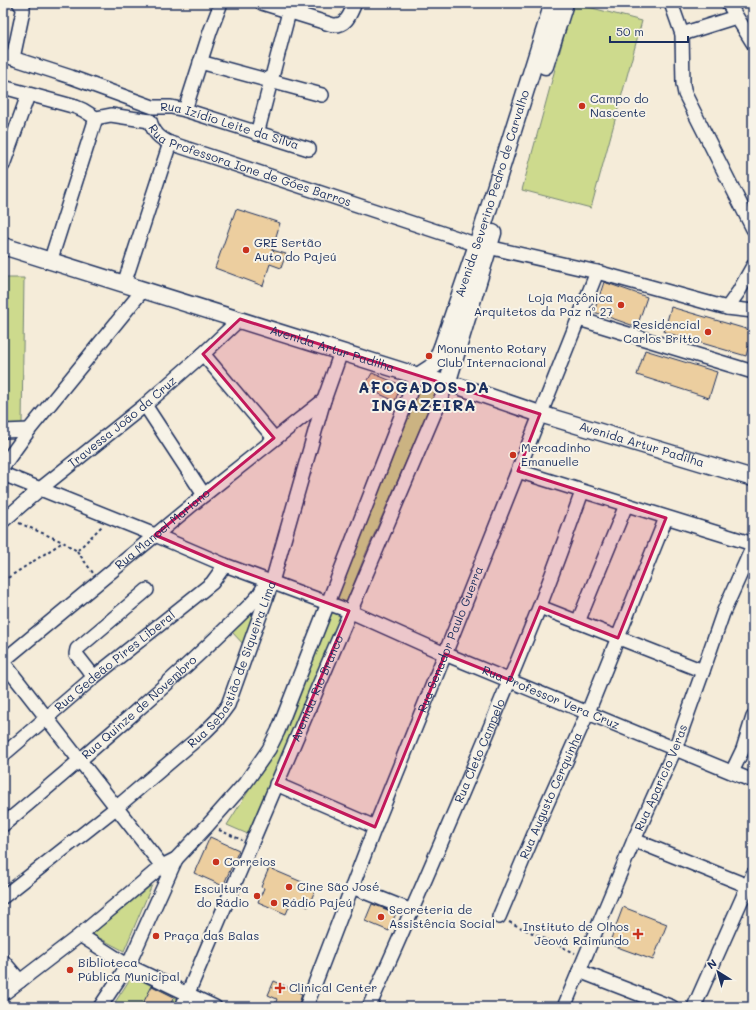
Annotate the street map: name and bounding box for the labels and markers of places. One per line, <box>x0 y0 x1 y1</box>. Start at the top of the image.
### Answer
place label: Campo do Nascente <box>590 90 649 120</box>
marker: Campo do Nascente <box>577 101 587 111</box>
place label: GRE Sertão Auto do Pajeú <box>254 234 337 264</box>
marker: GRE Sertão Auto do Pajeú <box>241 245 251 255</box>
place label: Loja Maçônica Arquitetos da Paz nº 27 <box>474 289 613 319</box>
marker: Loja Maçônica Arquitetos da Paz nº 27 <box>616 300 626 310</box>
place label: Residencial Carlos Britto <box>623 316 700 346</box>
marker: Residencial Carlos Britto <box>703 327 713 337</box>
place label: Monumento Rotary Club Internacional <box>437 340 547 370</box>
marker: Monumento Rotary Club Internacional <box>424 351 434 361</box>
place label: Mercadinho Emanuelle <box>521 439 590 469</box>
marker: Mercadinho Emanuelle <box>508 450 518 460</box>
place label: Correios <box>224 853 276 869</box>
marker: Correios <box>211 857 221 867</box>
place label: Cine São José <box>297 878 379 894</box>
place label: Escultura do Rádio <box>194 880 249 910</box>
marker: Cine São José <box>284 882 294 892</box>
marker: Escultura do Rádio <box>252 891 262 901</box>
place label: Rádio Pajeú <box>282 894 352 910</box>
marker: Rádio Pajeú <box>269 898 279 908</box>
place label: Secreteria de Assistência Social <box>389 901 495 931</box>
marker: Secreteria de Assistência Social <box>376 912 386 922</box>
place label: Instituto de Olhos Jeová Raimundo <box>523 918 629 948</box>
place label: Praça das Balas <box>164 927 259 943</box>
marker: Instituto de Olhos Jeová Raimundo <box>632 928 644 940</box>
marker: Praça das Balas <box>151 931 161 941</box>
place label: Biblioteca Pública Municipal <box>78 954 180 984</box>
marker: Biblioteca Pública Municipal <box>65 965 75 975</box>
place label: Clinical Center <box>289 979 377 995</box>
marker: Clinical Center <box>274 982 286 994</box>

